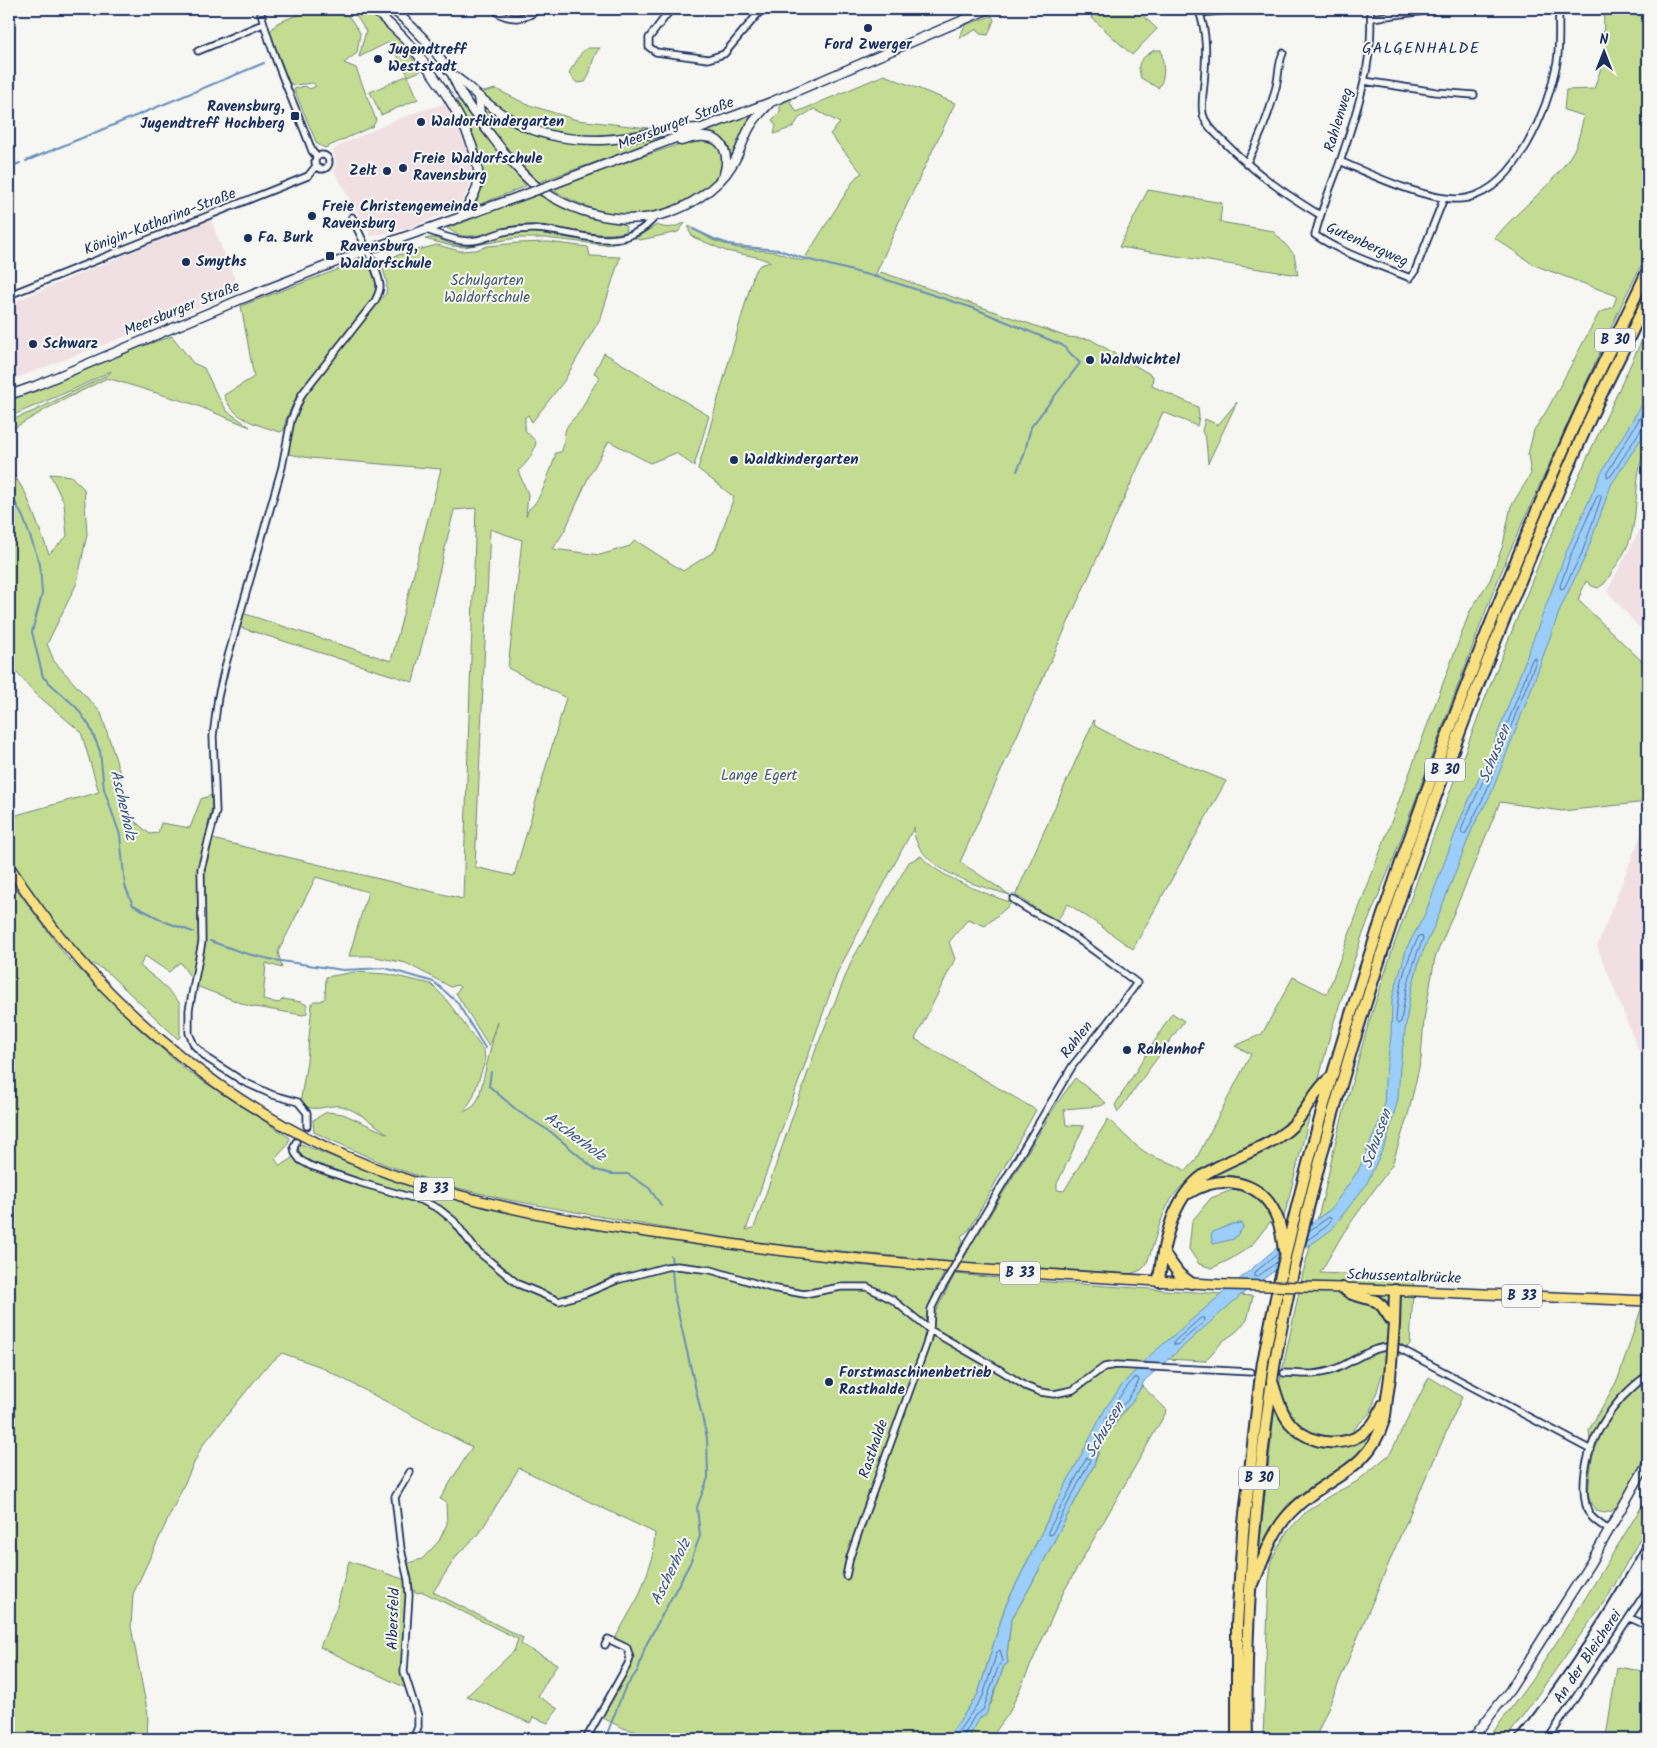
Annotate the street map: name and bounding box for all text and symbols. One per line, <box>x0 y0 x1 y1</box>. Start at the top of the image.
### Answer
marker: Ford Zwerger <box>862 22 874 34</box>
north arrow <box>1580 28 1630 78</box>
text: N <box>1600 29 1609 51</box>
place label: Ford Zwerger <box>824 33 912 57</box>
district label: GALGENHALDE <box>1362 36 1480 61</box>
place label: Jugendtreff Weststadt <box>388 38 468 79</box>
marker: Jugendtreff Weststadt <box>372 53 384 65</box>
street label: Rahlenweg <box>1318 85 1360 155</box>
street label: Meersburger Straße <box>614 91 738 157</box>
place label: Ravensburg, Jugendtreff Hochberg <box>140 95 285 136</box>
marker: Ravensburg, Jugendtreff Hochberg <box>289 110 301 122</box>
place label: Waldorfkindergarten <box>431 110 564 134</box>
marker: Waldorfkindergarten <box>415 116 427 128</box>
place label: Freie Waldorfschule Ravensburg <box>413 147 543 188</box>
place label: Zelt <box>349 159 377 183</box>
marker: Freie Waldorfschule Ravensburg <box>397 162 409 174</box>
marker: Zelt <box>381 165 393 177</box>
street label: Königin-Katharina-Straße <box>80 182 240 262</box>
place label: Freie Christengemeinde Ravensburg <box>322 195 479 236</box>
marker: Freie Christengemeinde Ravensburg <box>306 210 318 222</box>
street label: Gutenbergweg <box>1322 216 1412 274</box>
place label: Fa. Burk <box>258 226 313 250</box>
marker: Fa. Burk <box>242 232 254 244</box>
place label: Ravensburg, Waldorfschule <box>340 235 432 276</box>
place label: Smyths <box>196 250 247 274</box>
marker: Ravensburg, Waldorfschule <box>324 250 336 262</box>
marker: Smyths <box>180 256 192 268</box>
park label: Schulgarten Waldorfschule <box>444 269 530 310</box>
street label: Meersburger Straße <box>121 275 244 343</box>
road number: B 30 <box>1595 328 1635 352</box>
place label: Schwarz <box>43 332 98 356</box>
marker: Schwarz <box>27 338 39 350</box>
place label: Waldwichtel <box>1100 348 1180 372</box>
marker: Waldwichtel <box>1084 354 1096 366</box>
place label: Waldkindergarten <box>744 448 859 472</box>
marker: Waldkindergarten <box>728 454 740 466</box>
water label: Schussen <box>1472 720 1519 787</box>
road number: B 30 <box>1425 758 1465 782</box>
park label: Lange Egert <box>721 764 797 788</box>
water label: Ascherholz <box>103 767 144 845</box>
street label: Rahlen <box>1055 1016 1099 1064</box>
place label: Rahlenhof <box>1137 1038 1205 1062</box>
marker: Rahlenhof <box>1121 1044 1133 1056</box>
water label: Schussen <box>1355 1105 1400 1172</box>
water label: Ascherholz <box>539 1106 613 1169</box>
road number: B 33 <box>414 1178 454 1200</box>
road number: B 33 <box>1000 1262 1040 1284</box>
street label: Schussentalbrücke <box>1346 1263 1462 1291</box>
road number: B 33 <box>1502 1284 1542 1308</box>
place label: Forstmaschinenbetrieb Rasthalde <box>839 1361 992 1402</box>
marker: Forstmaschinenbetrieb Rasthalde <box>823 1376 835 1388</box>
water label: Schussen <box>1079 1396 1132 1463</box>
street label: Rasthalde <box>853 1416 895 1482</box>
road number: B 30 <box>1239 1466 1279 1490</box>
water label: Ascherholz <box>644 1533 699 1610</box>
street label: Albersfeld <box>381 1587 407 1651</box>
street label: An der Bleicherei <box>1548 1604 1629 1709</box>

